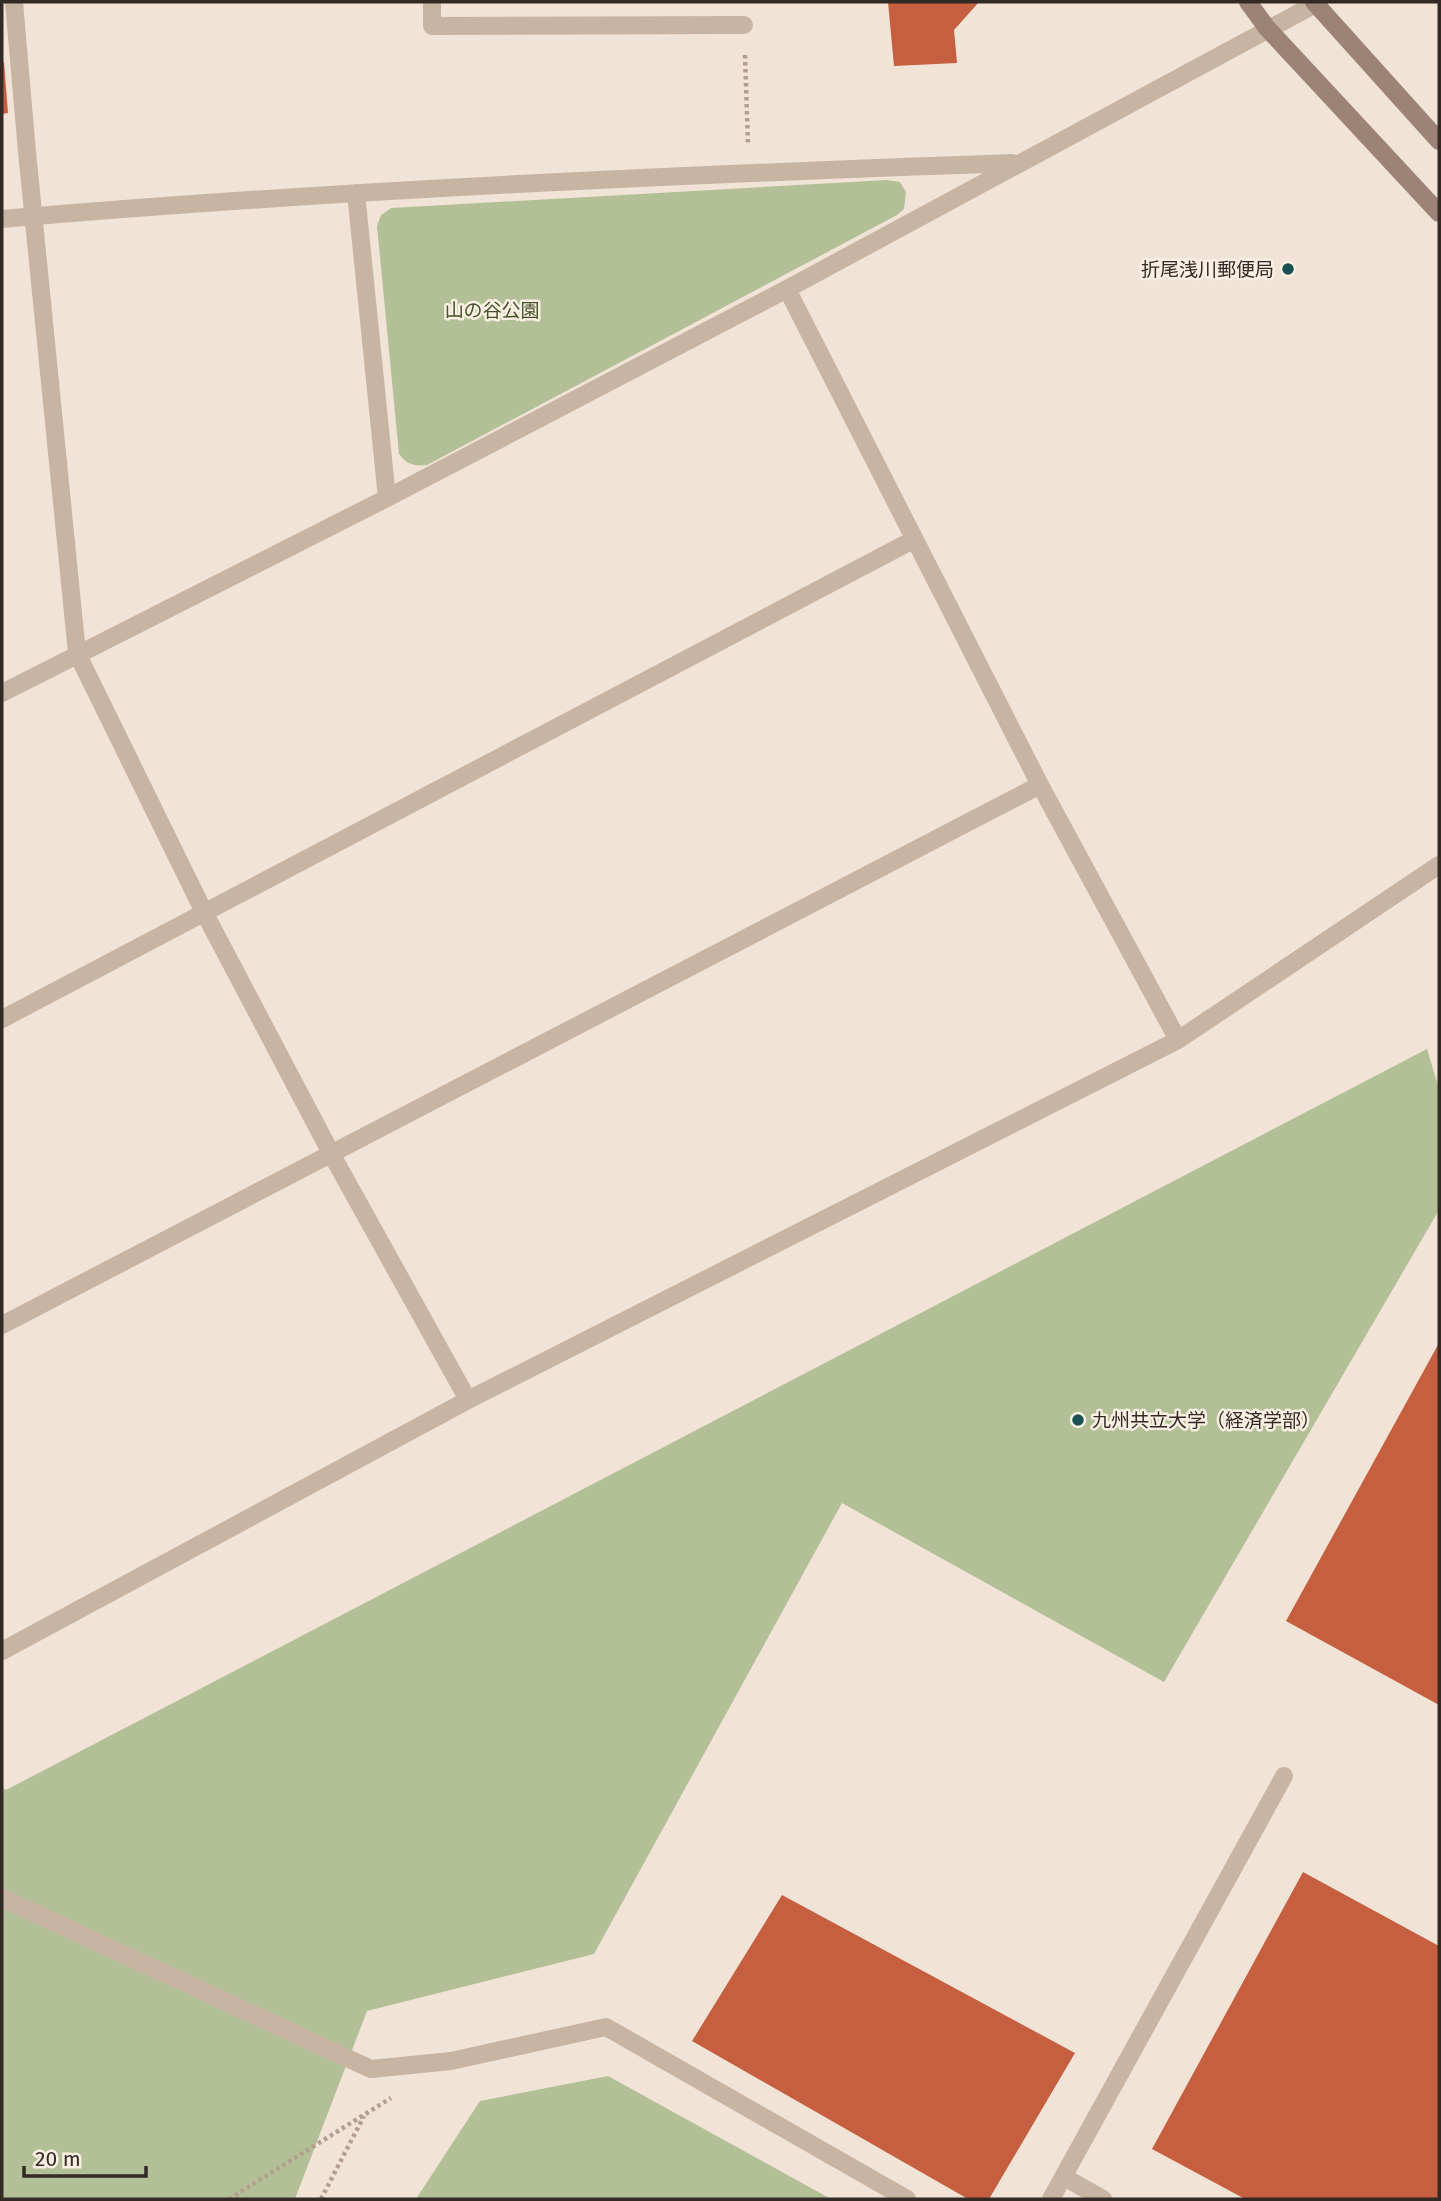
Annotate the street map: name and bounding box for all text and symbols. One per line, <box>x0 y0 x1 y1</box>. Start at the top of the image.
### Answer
place label: 折尾浅川郵便局 <box>1141 258 1274 281</box>
marker: 折尾浅川郵便局 <box>1280 261 1296 277</box>
park label: 山の谷公園 <box>444 299 540 322</box>
place label: 九州共立大学（経済学部） <box>1092 1409 1320 1432</box>
marker: 九州共立大学（経済学部） <box>1070 1412 1086 1428</box>
scale bar <box>24 2134 147 2178</box>
text: 20 m <box>35 2146 81 2172</box>

